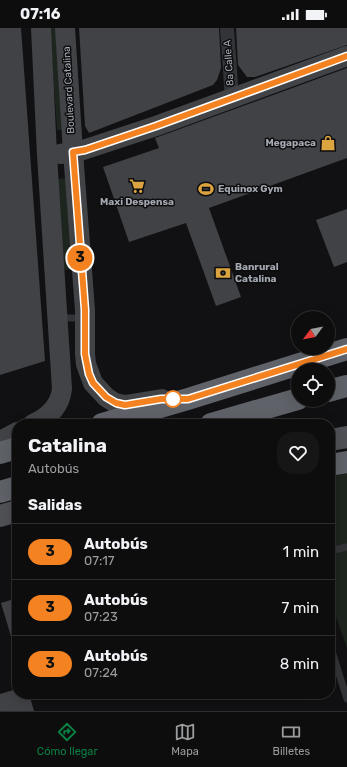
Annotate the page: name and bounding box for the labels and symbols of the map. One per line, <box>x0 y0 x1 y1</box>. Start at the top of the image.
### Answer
street label: 8a Calle A <box>221 39 237 86</box>
street label: Boulevard Catalina <box>61 46 77 134</box>
shop icon: Megapaca <box>319 134 337 152</box>
place label: Megapaca <box>266 137 316 149</box>
supermarket icon: Maxi Despensa <box>128 177 146 195</box>
sports icon: Equinox Gym <box>197 180 215 198</box>
place label: Equinox Gym <box>218 183 283 195</box>
place label: Maxi Despensa <box>100 196 174 208</box>
line badge: 3 <box>67 245 93 271</box>
place label: Banrural Catalina <box>235 261 279 285</box>
bank icon: Banrural Catalina <box>214 264 232 282</box>
north arrow <box>291 311 335 355</box>
unlabelled marker <box>164 390 182 408</box>

